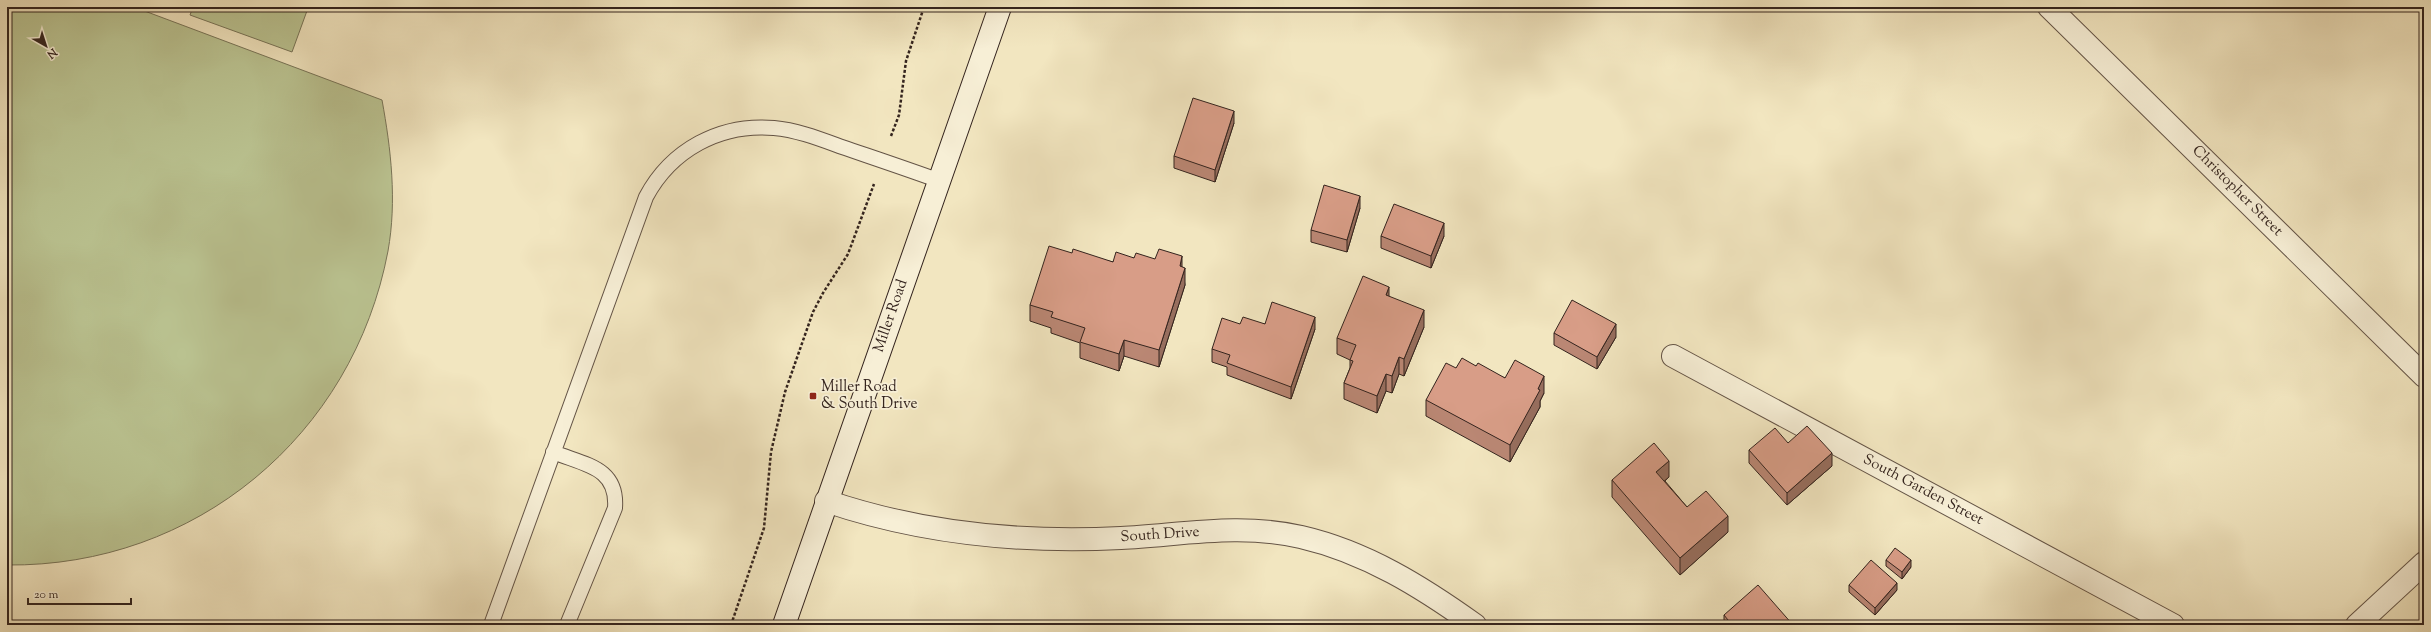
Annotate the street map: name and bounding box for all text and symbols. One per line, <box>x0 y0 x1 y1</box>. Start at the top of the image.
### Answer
north arrow <box>26 26 66 66</box>
text: N <box>43 43 61 62</box>
street label: Christopher Street <box>2187 141 2287 241</box>
street label: Miller Road <box>869 276 913 355</box>
place label: Miller Road & South Drive <box>821 377 917 415</box>
marker: Miller Road & South Drive <box>808 391 818 401</box>
street label: South Garden Street <box>1859 449 1987 531</box>
street label: South Drive <box>1120 522 1200 548</box>
scale bar <box>28 580 131 606</box>
text: 20 m <box>34 586 59 604</box>

